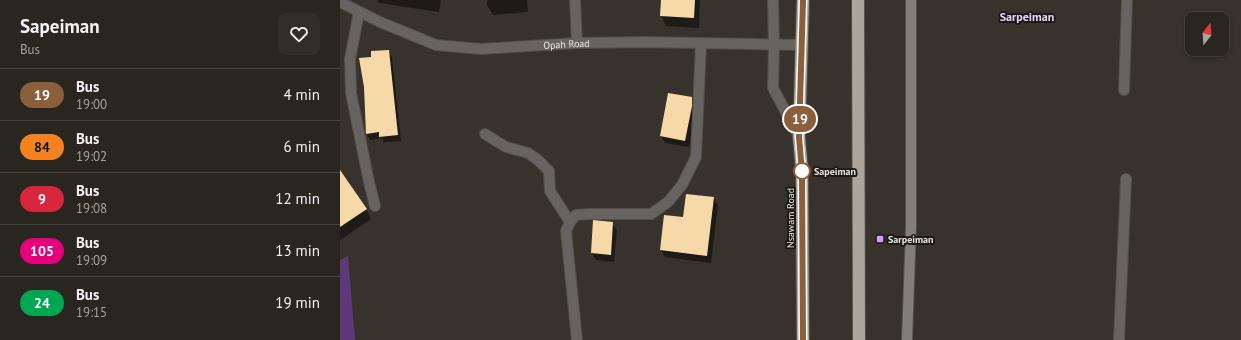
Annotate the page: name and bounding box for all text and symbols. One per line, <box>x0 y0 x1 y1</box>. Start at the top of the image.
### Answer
district label: Sarpeiman <box>1000 9 1054 24</box>
north arrow <box>1185 12 1229 56</box>
map controls <box>1185 12 1229 56</box>
button: heart <box>278 13 320 55</box>
text: Sapeiman <box>20 14 100 38</box>
street label: Opah Road <box>543 37 590 52</box>
text: Bus <box>20 41 40 58</box>
text: Bus <box>76 77 99 96</box>
text: 4 min <box>283 85 320 104</box>
text: 19 <box>34 86 50 104</box>
text: 19:00 <box>76 96 107 113</box>
line badge: 19 <box>782 106 818 132</box>
text: 19 <box>792 110 808 128</box>
text: Bus <box>76 129 99 148</box>
text: 6 min <box>283 137 320 156</box>
text: 84 <box>34 138 50 156</box>
text: 19:02 <box>76 148 107 165</box>
marker: Sapeiman <box>793 162 811 180</box>
place label: Sapeiman <box>814 165 856 178</box>
text: Bus <box>76 181 99 200</box>
street label: Nsawam Road <box>784 188 797 248</box>
text: 12 min <box>275 189 320 208</box>
text: 9 <box>38 190 46 208</box>
text: 19:08 <box>76 200 107 217</box>
text: Bus <box>76 233 99 252</box>
place label: Sarpeiman <box>888 233 933 246</box>
marker: Sarpeiman <box>875 234 885 244</box>
text: 13 min <box>275 241 320 260</box>
text: 105 <box>30 242 54 260</box>
text: 19:09 <box>76 252 107 269</box>
text: Bus <box>76 285 99 304</box>
text: 19 min <box>275 293 320 312</box>
text: 24 <box>34 294 50 312</box>
text: 19:15 <box>76 304 107 321</box>

